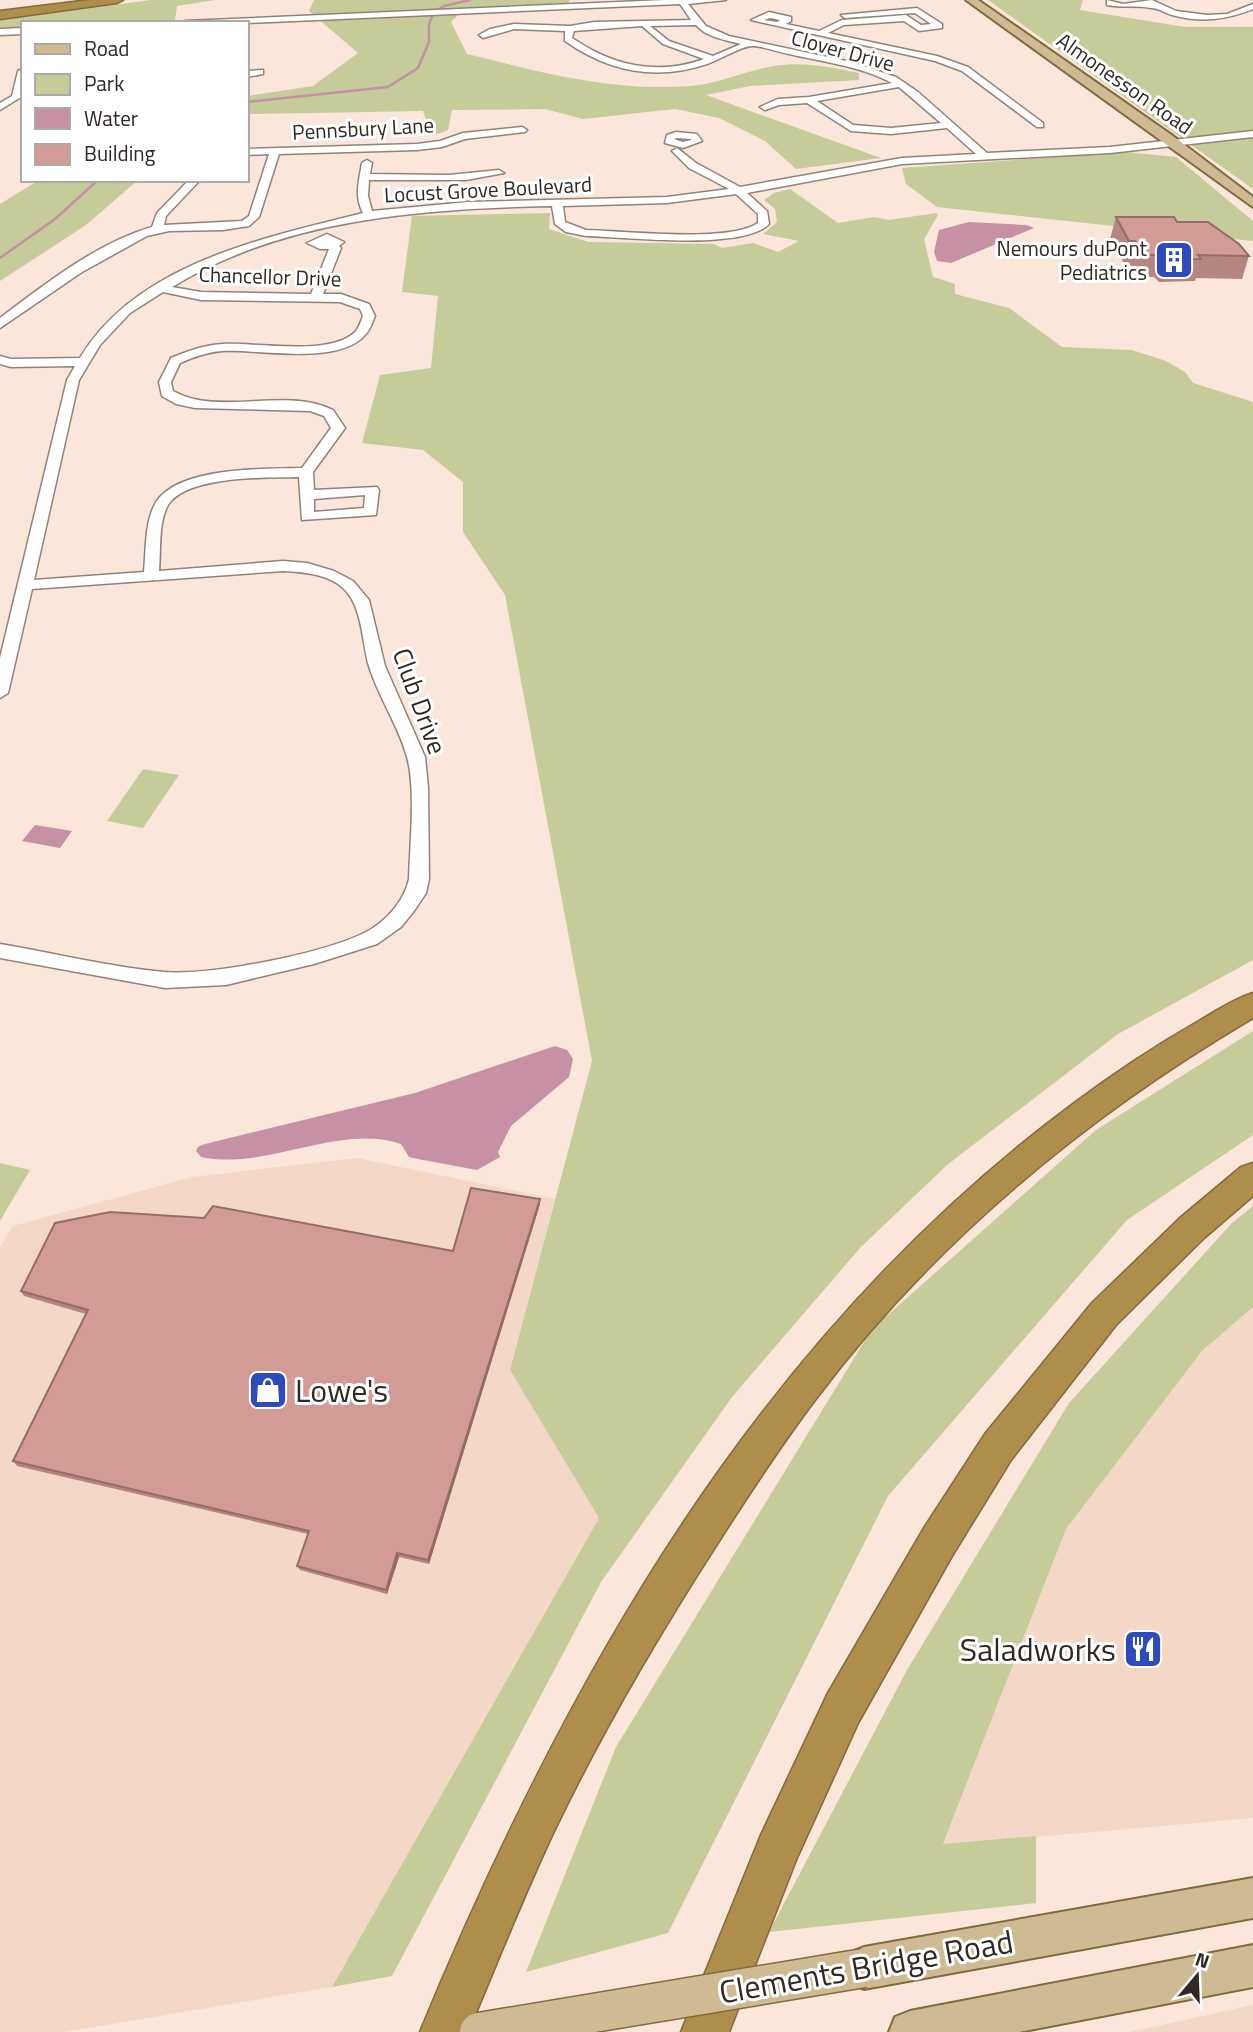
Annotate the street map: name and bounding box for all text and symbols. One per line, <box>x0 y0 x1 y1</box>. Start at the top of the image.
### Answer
legend <box>21 21 248 182</box>
street label: Clover Drive <box>788 21 898 79</box>
street label: Almonesson Road <box>1050 24 1200 142</box>
text: Road <box>84 32 129 64</box>
text: Park <box>84 67 124 99</box>
text: Water <box>84 102 138 134</box>
street label: Pennsbury Lane <box>291 108 435 148</box>
text: Building <box>84 137 156 169</box>
street label: Locust Grove Boulevard <box>383 168 593 210</box>
place label: Nemours duPont Pediatrics <box>997 232 1148 288</box>
building icon: Nemours duPont Pediatrics <box>1153 239 1195 281</box>
street label: Chancellor Drive <box>198 258 342 294</box>
street label: Club Drive <box>383 643 457 759</box>
place label: Lowe's <box>295 1366 388 1414</box>
shop icon: Lowe's <box>247 1369 289 1411</box>
place label: Saladworks <box>960 1625 1116 1673</box>
restaurant icon: Saladworks <box>1122 1628 1164 1670</box>
street label: Clements Bridge Road <box>715 1917 1017 2015</box>
north arrow <box>1162 1941 1232 2011</box>
text: N <box>1192 1944 1214 1975</box>

